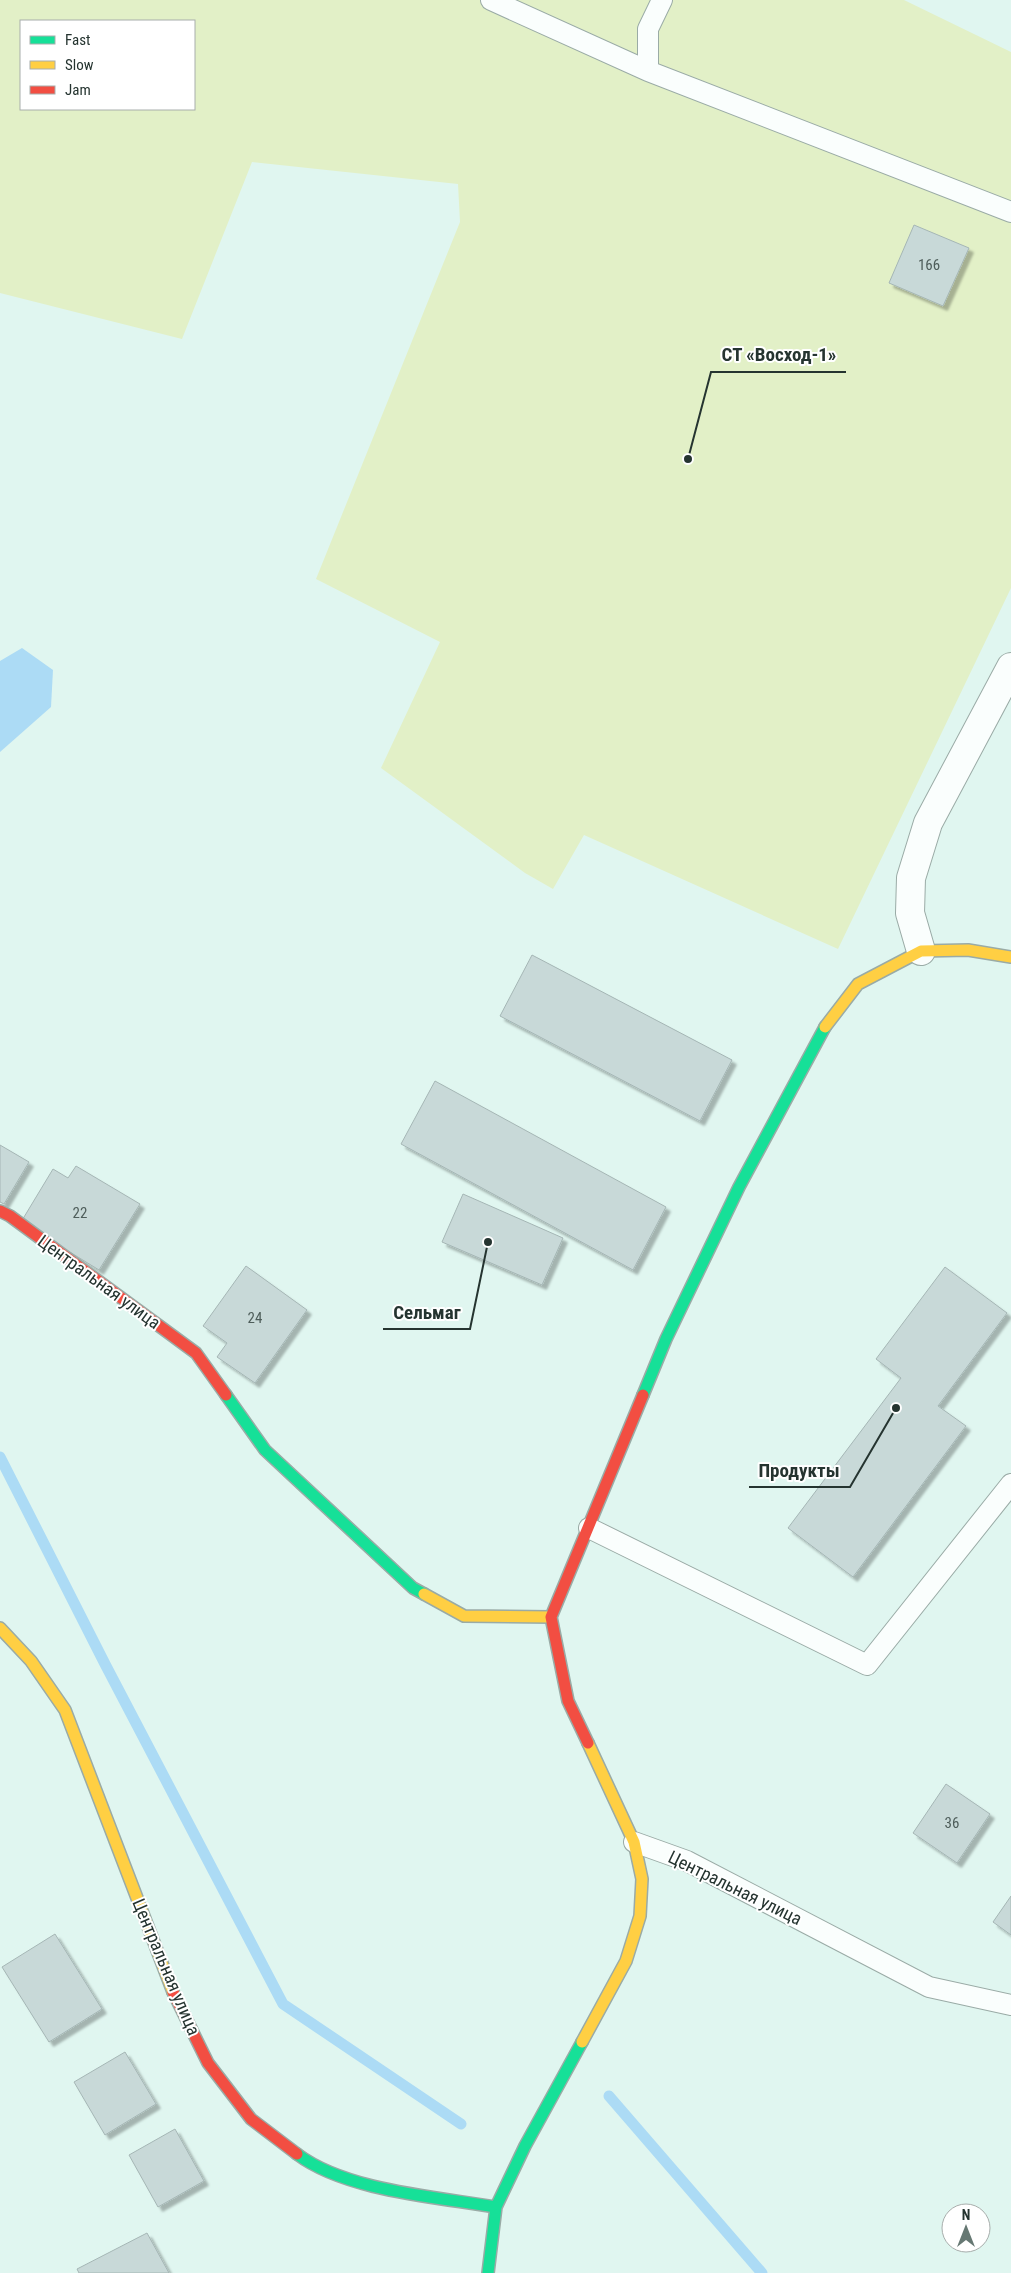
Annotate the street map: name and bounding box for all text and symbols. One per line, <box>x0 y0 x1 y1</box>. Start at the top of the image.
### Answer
legend <box>20 20 195 110</box>
text: Fast <box>65 31 90 49</box>
text: Slow <box>65 56 94 74</box>
text: Jam <box>65 81 91 99</box>
house number: 166 <box>918 256 940 274</box>
callout: СТ «Восход-1» <box>711 338 846 372</box>
text: СТ «Восход-1» <box>722 343 836 366</box>
house number: 22 <box>73 1204 87 1222</box>
street label: Центральная улица <box>34 1230 165 1333</box>
callout: Сельмаг <box>383 1295 470 1329</box>
text: Сельмаг <box>393 1301 461 1324</box>
house number: 24 <box>248 1309 262 1327</box>
callout: Продукты <box>749 1453 850 1487</box>
text: Продукты <box>758 1459 840 1482</box>
house number: 36 <box>945 1814 959 1832</box>
street label: Центральная улица <box>665 1846 806 1929</box>
street label: Центральная улица <box>128 1895 205 2038</box>
north arrow <box>941 2203 991 2253</box>
text: N <box>962 2207 970 2223</box>

